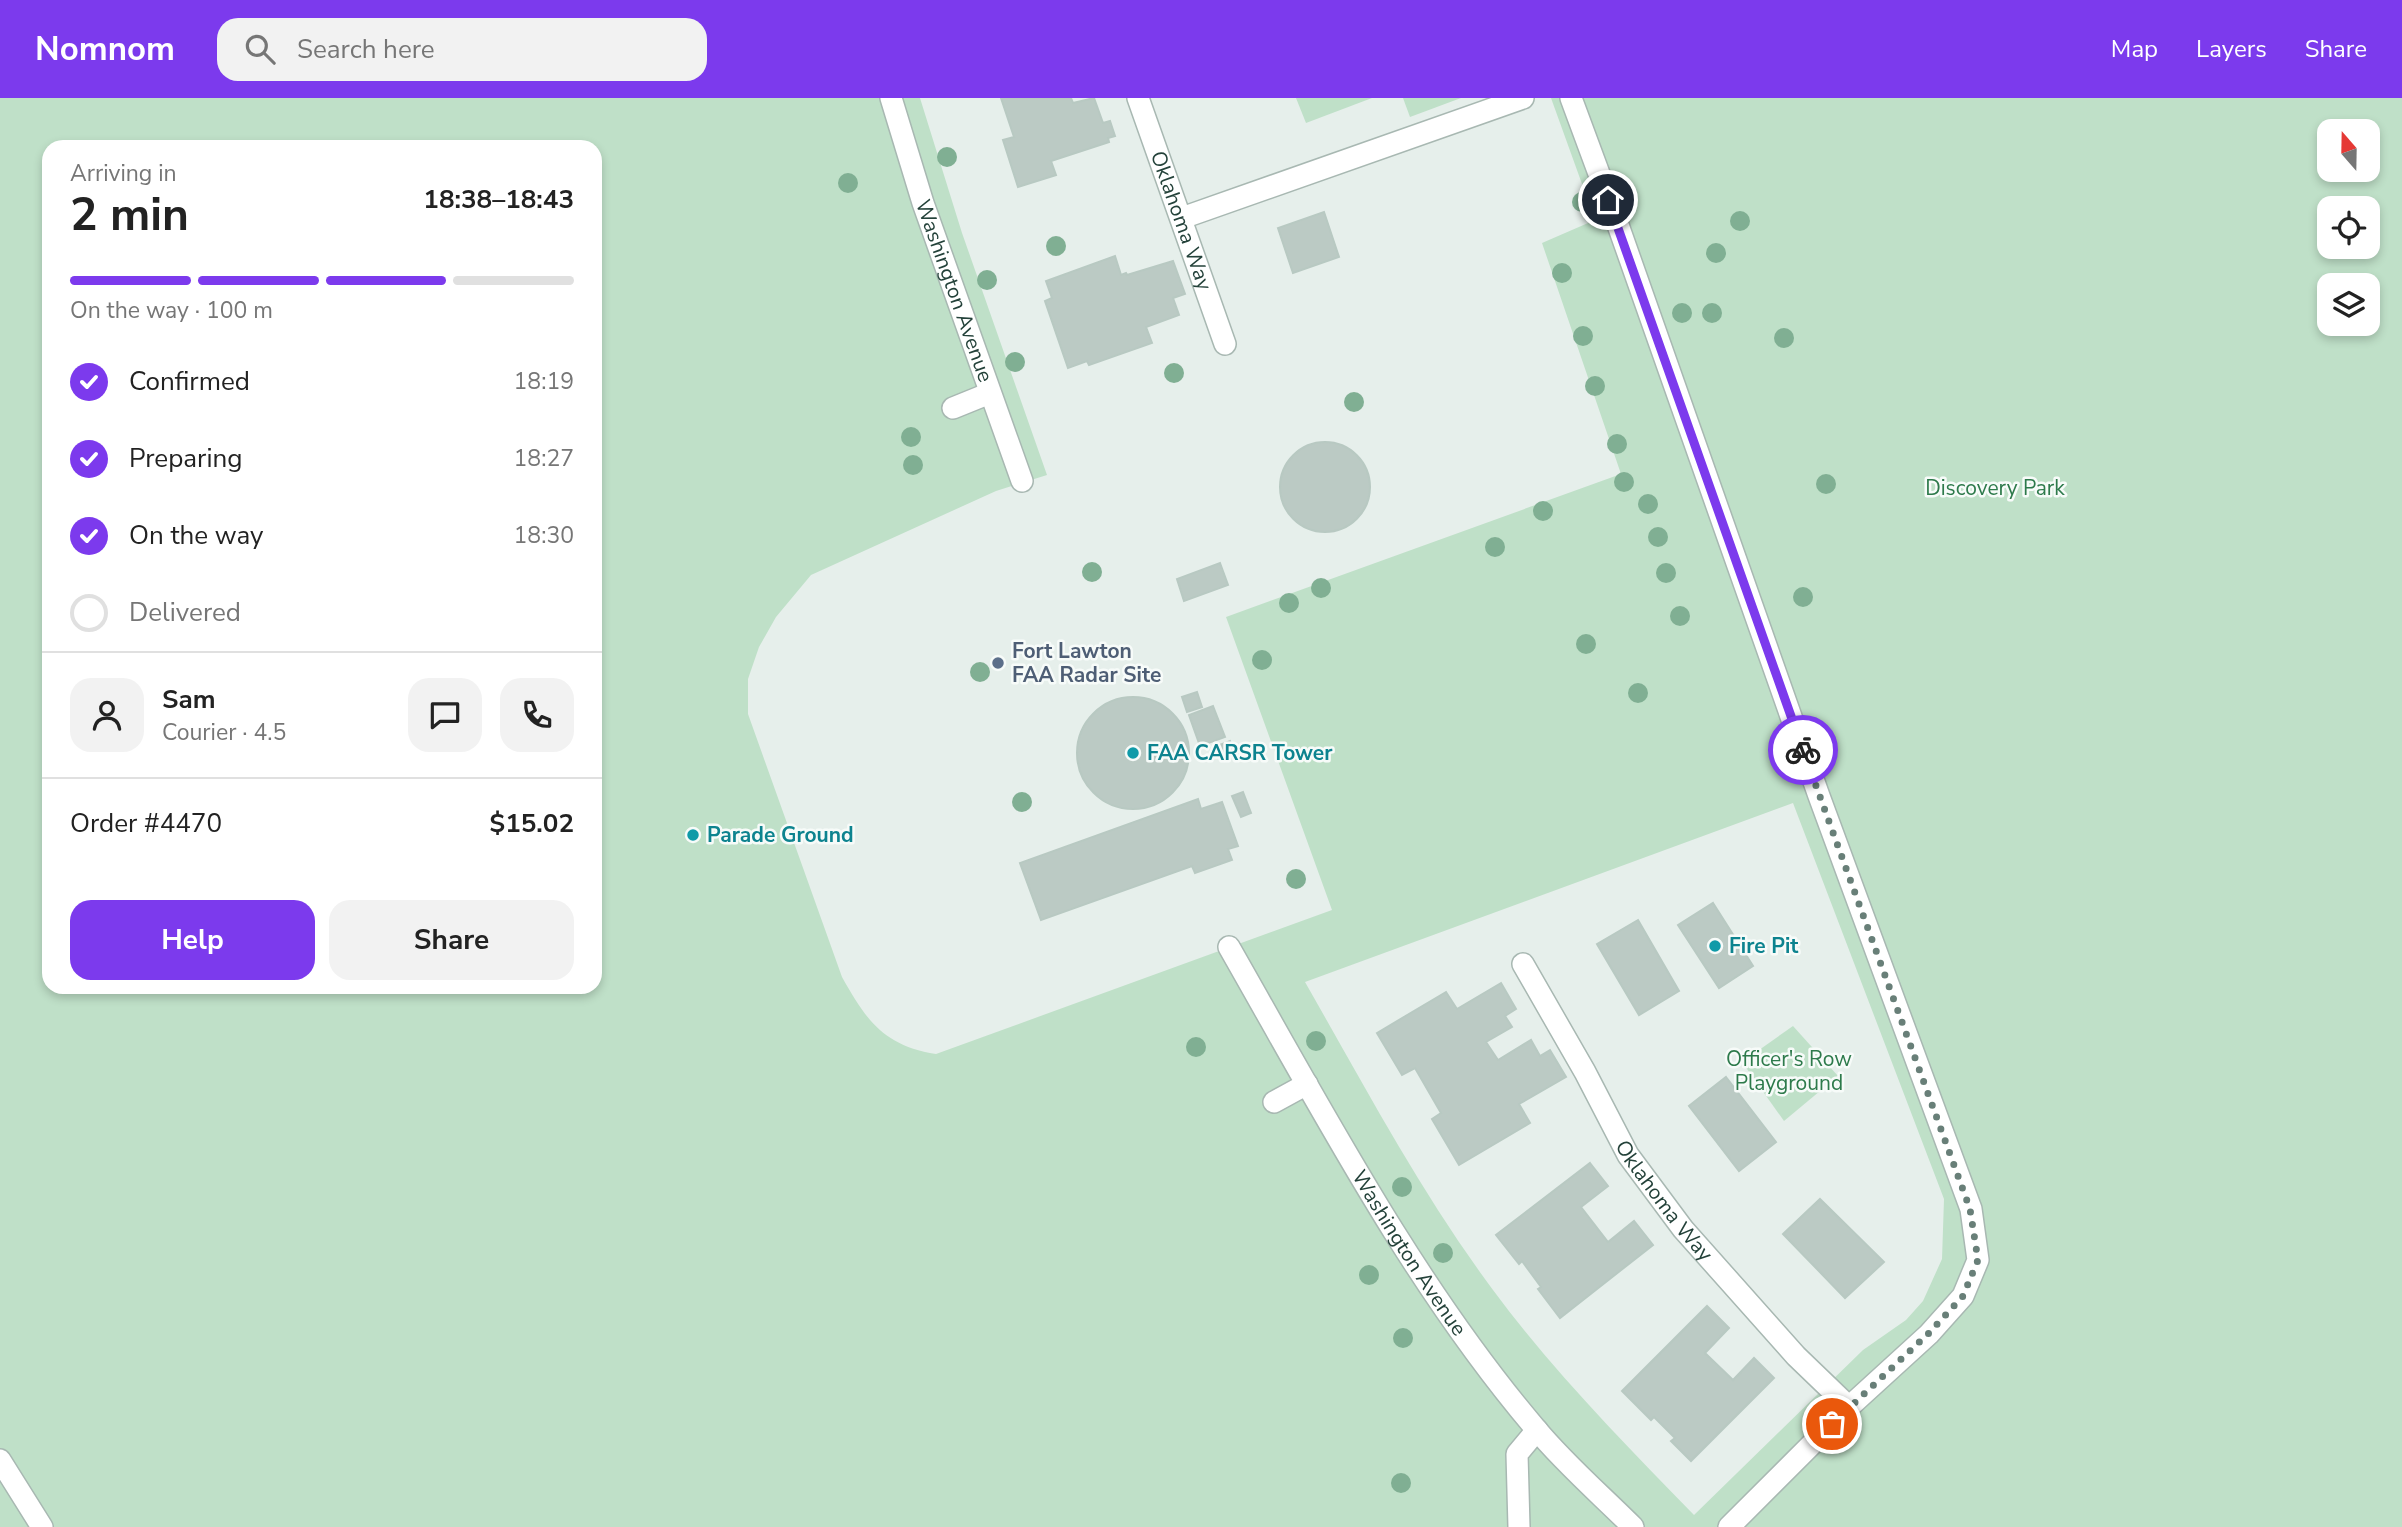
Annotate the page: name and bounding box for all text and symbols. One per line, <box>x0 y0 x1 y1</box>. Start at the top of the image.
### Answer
search box <box>217 18 707 81</box>
text: Nomnom <box>35 27 175 72</box>
icon: search <box>241 30 279 68</box>
text: Search here <box>297 32 435 67</box>
text: Map <box>2111 33 2158 65</box>
text: Layers <box>2196 33 2267 65</box>
text: Share <box>2305 33 2367 65</box>
north arrow <box>2317 119 2380 182</box>
map controls <box>2317 119 2380 336</box>
street label: Oklahoma Way <box>1144 147 1219 294</box>
text: Arriving in <box>70 158 177 189</box>
pin <box>1578 170 1638 230</box>
icon: home <box>1589 181 1627 219</box>
text: 18:38–18:43 <box>423 182 574 217</box>
text: 2 min <box>70 183 189 246</box>
street label: Washington Avenue <box>909 196 1000 386</box>
button: locate <box>2317 196 2380 259</box>
button: layers <box>2317 273 2380 336</box>
text: On the way · 100 m <box>70 295 273 326</box>
icon: check <box>70 363 108 401</box>
text: Confirmed <box>129 364 250 399</box>
text: 18:19 <box>514 366 574 397</box>
icon: check <box>70 440 108 478</box>
text: Preparing <box>129 441 242 476</box>
text: 18:27 <box>514 443 574 474</box>
park label: Discovery Park <box>1925 474 2065 502</box>
icon: check <box>70 517 108 555</box>
text: On the way <box>129 518 263 553</box>
text: 18:30 <box>514 520 574 551</box>
text: Delivered <box>129 595 241 630</box>
place label: Fort Lawton FAA Radar Site <box>1012 637 1161 689</box>
marker: Fort Lawton FAA Radar Site <box>990 655 1006 671</box>
button: person <box>70 678 144 752</box>
button: chat <box>408 678 482 752</box>
button: phone <box>500 678 574 752</box>
text: Sam <box>162 682 215 717</box>
courier <box>1768 715 1838 785</box>
text: Courier · 4.5 <box>162 717 286 748</box>
icon: bike <box>1784 731 1822 769</box>
place label: FAA CARSR Tower <box>1147 739 1333 767</box>
marker: FAA CARSR Tower <box>1125 745 1141 761</box>
text: Order #4470 <box>70 806 222 841</box>
text: $15.02 <box>490 806 574 841</box>
place label: Parade Ground <box>707 821 854 849</box>
marker: Parade Ground <box>685 827 701 843</box>
button: Help <box>70 900 315 980</box>
button: Share <box>329 900 574 980</box>
place label: Fire Pit <box>1729 932 1799 960</box>
marker: Fire Pit <box>1707 938 1723 954</box>
park label: Officer's Row Playground <box>1726 1045 1852 1097</box>
street label: Oklahoma Way <box>1609 1135 1719 1267</box>
street label: Washington Avenue <box>1345 1165 1473 1341</box>
pin <box>1802 1394 1862 1454</box>
icon: bag <box>1813 1405 1851 1443</box>

